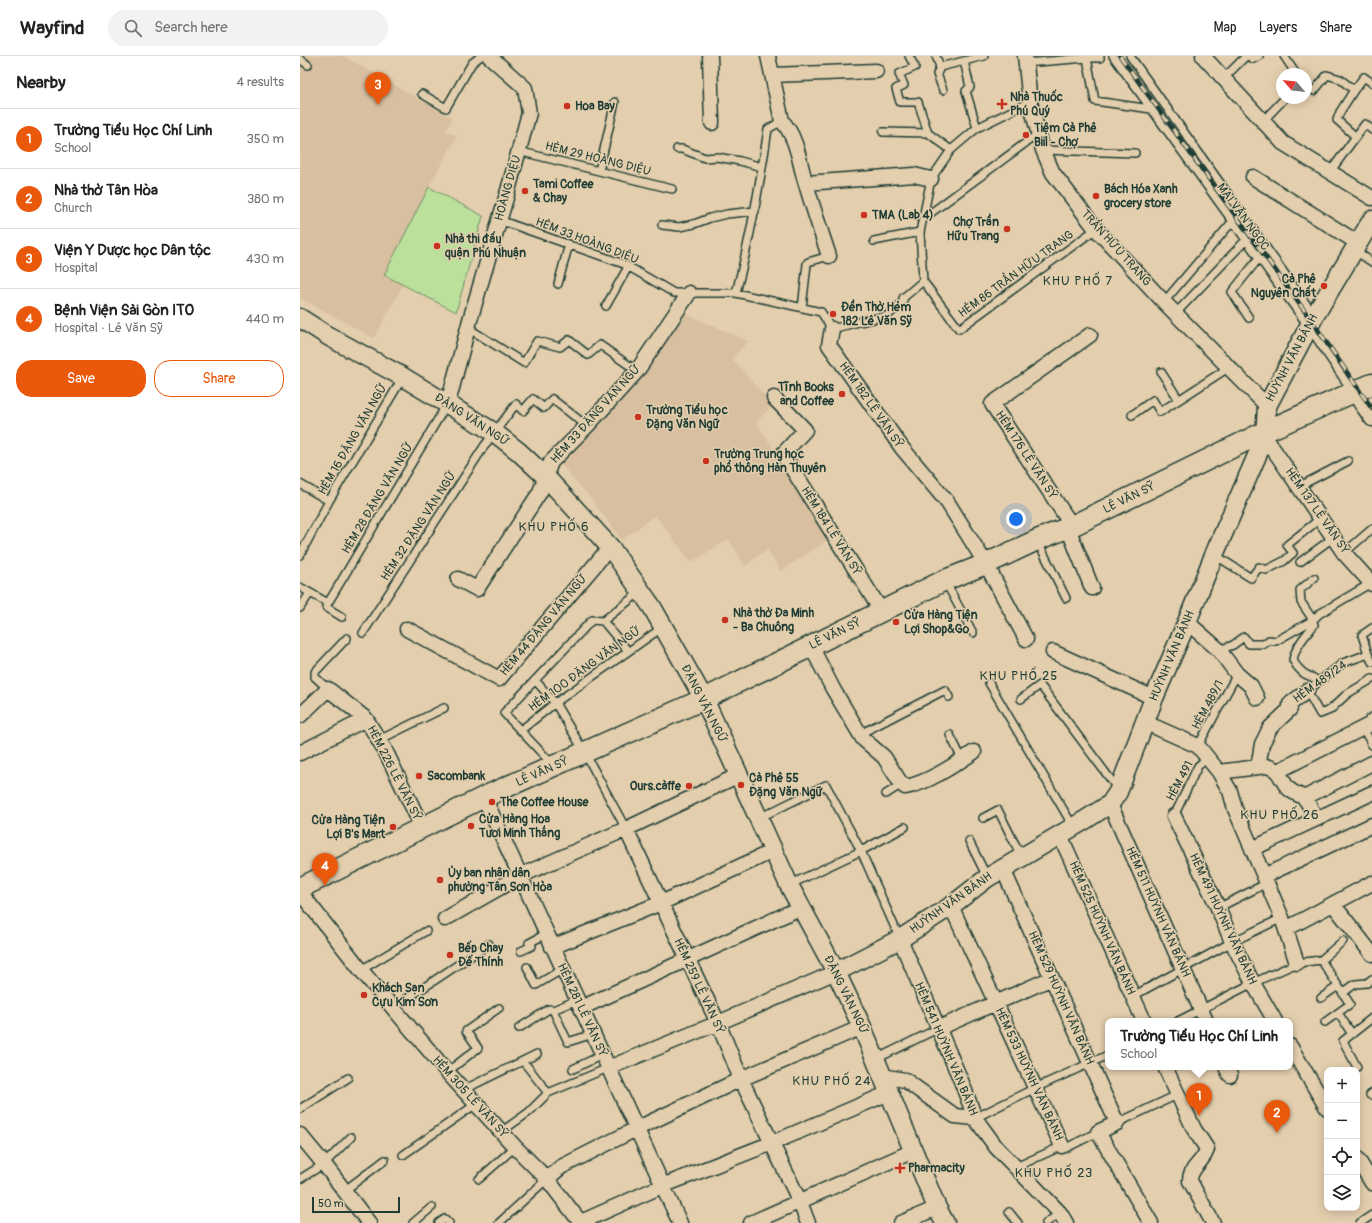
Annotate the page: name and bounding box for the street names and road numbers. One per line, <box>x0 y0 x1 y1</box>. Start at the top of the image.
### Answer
street label: HẺM 29 HOÀNG DIỆU <box>544 138 653 179</box>
street label: HOÀNG DIỆU <box>491 153 525 223</box>
street label: MAI VĂN NGỌC <box>1213 180 1273 254</box>
street label: TRẦN HỮU TRANG <box>1078 205 1157 289</box>
street label: HẺM 33 HOÀNG DIỆU <box>533 214 641 268</box>
street label: HẺM 86 TRẦN HỮU TRANG <box>954 225 1077 321</box>
street label: HUỲNH VĂN BÁNH <box>1262 311 1322 404</box>
street label: HẺM 182 LÊ VĂN SỸ <box>836 359 907 451</box>
street label: HẺM 33 ĐẶNG VĂN NGỮ <box>547 361 644 467</box>
street label: HẺM 16 ĐẶNG VĂN NGỮ <box>314 380 391 497</box>
street label: ĐẶNG VĂN NGỮ <box>432 389 513 450</box>
street label: HẺM 176 LÊ VĂN SỸ <box>992 408 1061 502</box>
street label: HẺM 28 ĐẶNG VĂN NGỮ <box>338 439 417 556</box>
street label: HẺM 137 LÊ VĂN SỸ <box>1282 464 1353 557</box>
street label: HẺM 32 ĐẶNG VĂN NGỮ <box>377 468 460 584</box>
street label: LÊ VĂN SỸ <box>1100 478 1158 517</box>
street label: HẺM 184 LÊ VĂN SỸ <box>798 483 865 578</box>
street label: HẺM 44 ĐẶNG VĂN NGỮ <box>496 570 591 679</box>
street label: HUỲNH VĂN BÁNH <box>1145 608 1198 704</box>
street label: LÊ VĂN SỸ <box>806 614 864 653</box>
street label: HẺM 100 ĐẶNG VĂN NGỮ <box>525 622 644 715</box>
street label: HẺM 489/24 <box>1290 657 1350 706</box>
street label: ĐẶNG VĂN NGỮ <box>678 662 731 746</box>
street label: HÈM 489/1 <box>1188 677 1227 732</box>
street label: HẺM 226 LÊ VĂN SỸ <box>364 723 425 823</box>
street label: LÊ VĂN SỸ <box>513 753 571 790</box>
street label: HẺM 491 <box>1162 758 1197 804</box>
street label: HẺM 511 HUỲNH VĂN BÁNH <box>1122 844 1195 980</box>
street label: HẺM 491 HUỲNH VĂN BÁNH <box>1186 851 1261 987</box>
street label: HẺM 525 HUỲNH VĂN BÁNH <box>1066 858 1139 998</box>
street label: HUỲNH VĂN BÁNH <box>906 868 995 937</box>
street label: HẺM 529 HUỲNH VĂN BÁNH <box>1025 928 1098 1068</box>
street label: HẺM 259 LÊ VĂN SỸ <box>670 936 729 1036</box>
street label: ĐẶNG VĂN NGỮ <box>820 952 873 1037</box>
street label: HẺM 281 LÊ VĂN SỸ <box>554 960 611 1059</box>
street label: HẺM 541 HUỲNH VĂN BÁNH <box>911 980 982 1118</box>
street label: HẺM 533 HUỲNH VĂN BÁNH <box>992 1005 1068 1143</box>
street label: HẺM 305 LÊ VĂN SỸ <box>429 1052 512 1141</box>

